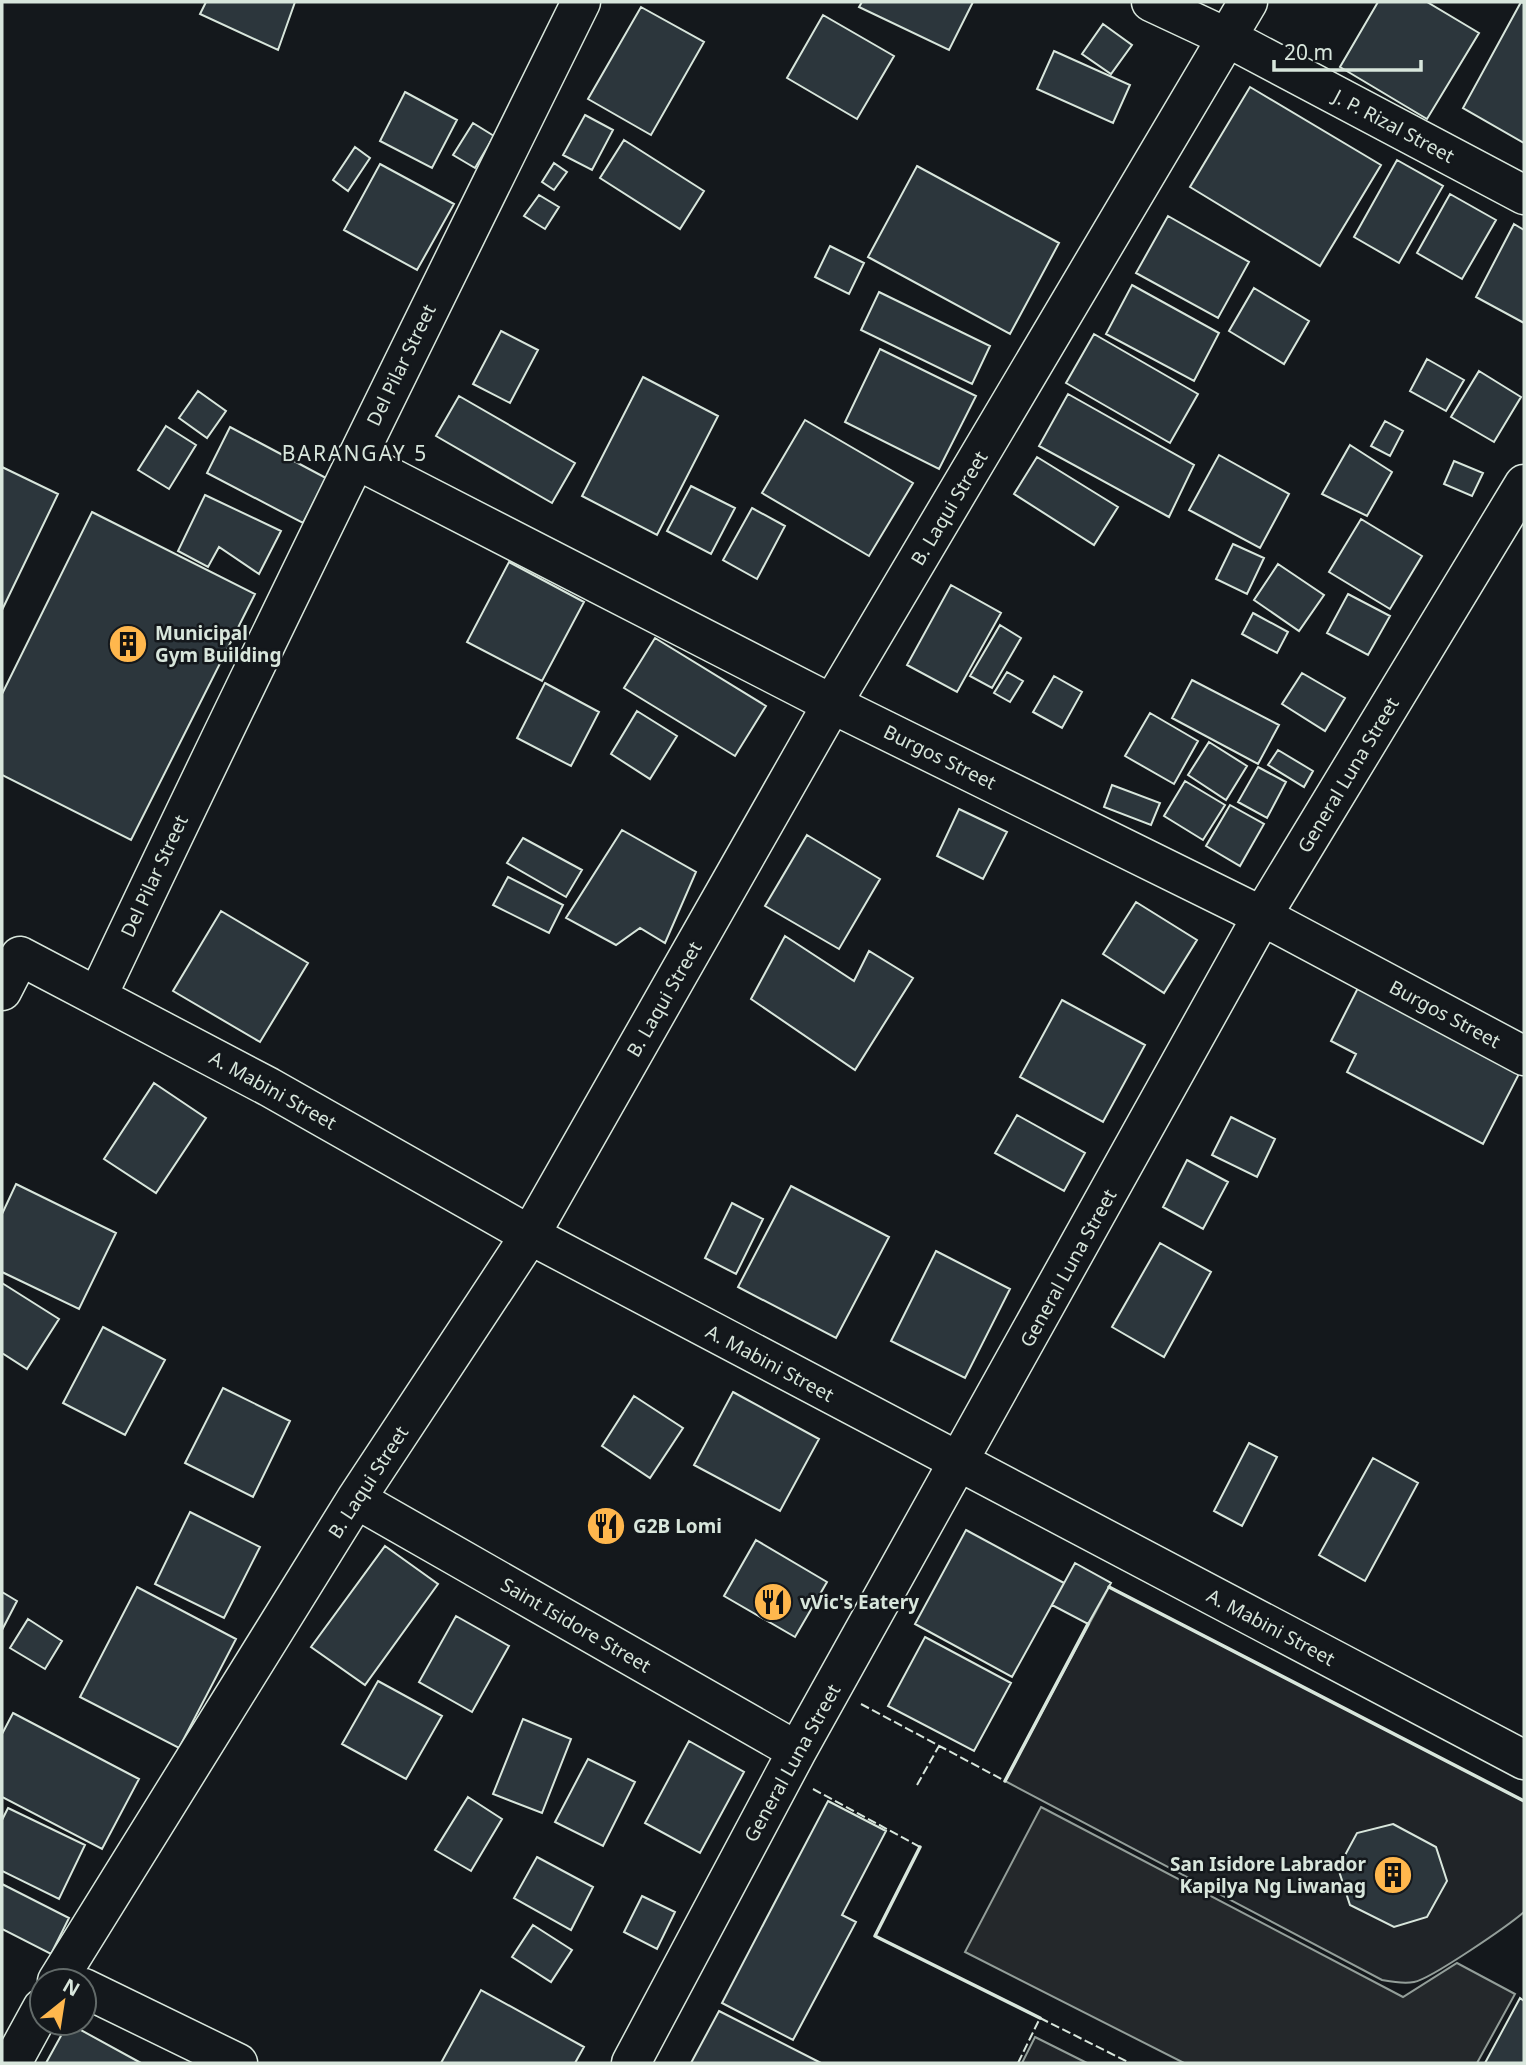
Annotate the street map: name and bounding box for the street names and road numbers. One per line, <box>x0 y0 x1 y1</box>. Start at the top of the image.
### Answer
street label: J. P. Rizal Street <box>1327 82 1459 169</box>
street label: Del Pilar Street <box>360 300 442 430</box>
street label: B. Laqui Street <box>905 446 993 570</box>
street label: General Luna Street <box>1291 692 1405 858</box>
street label: Burgos Street <box>879 719 1001 795</box>
street label: Del Pilar Street <box>114 810 194 941</box>
street label: B. Laqui Street <box>620 936 708 1061</box>
street label: Burgos Street <box>1385 974 1505 1054</box>
street label: A. Mabini Street <box>205 1044 341 1136</box>
street label: General Luna Street <box>1014 1184 1122 1352</box>
street label: A. Mabini Street <box>702 1318 839 1408</box>
street label: B. Laqui Street <box>322 1421 414 1543</box>
street label: Saint Isidore Street <box>496 1571 656 1679</box>
street label: A. Mabini Street <box>1203 1582 1340 1672</box>
street label: General Luna Street <box>738 1679 846 1847</box>

